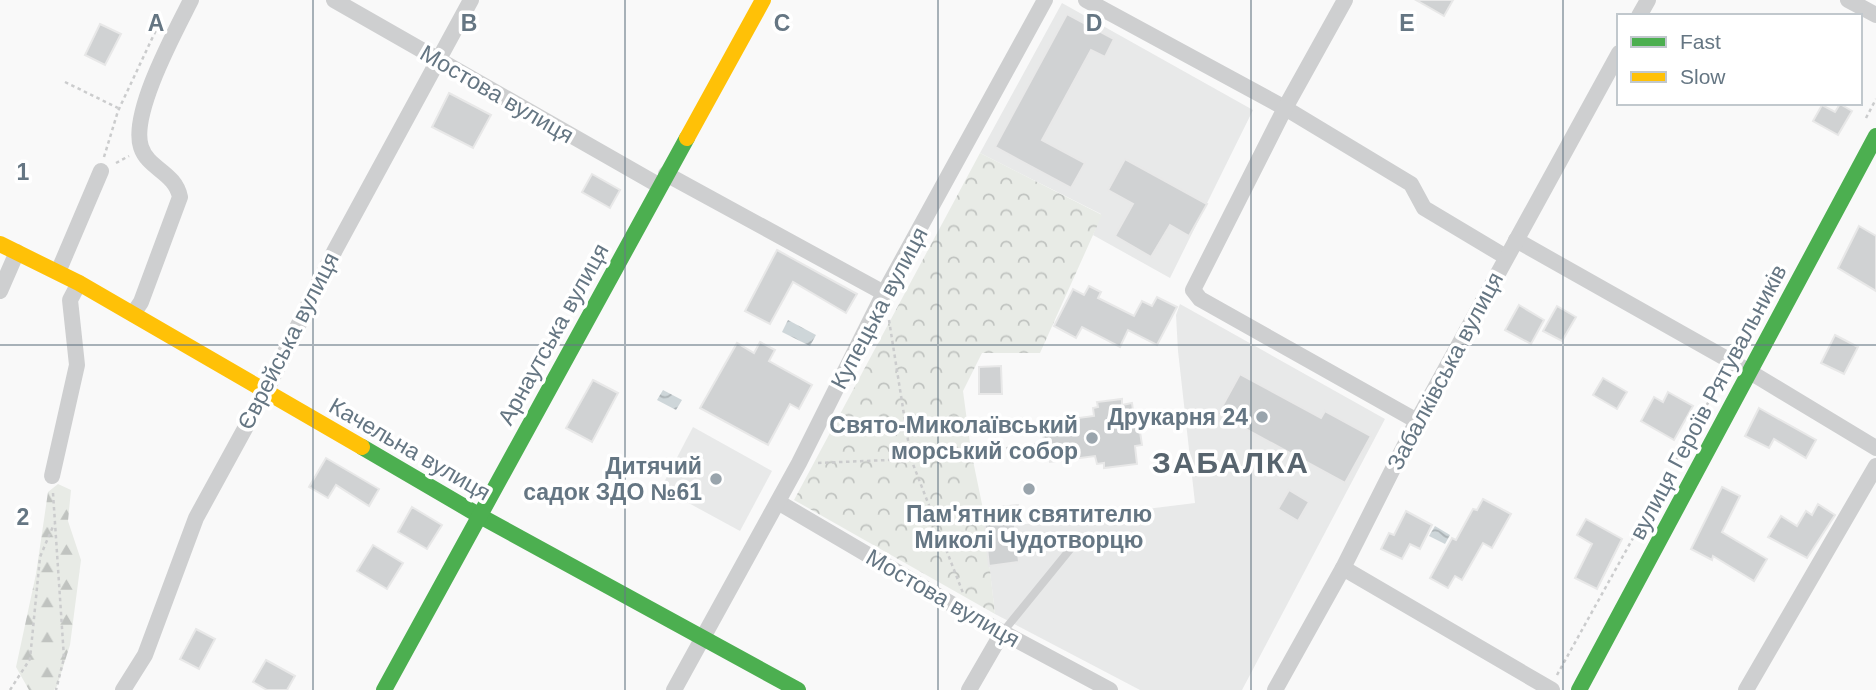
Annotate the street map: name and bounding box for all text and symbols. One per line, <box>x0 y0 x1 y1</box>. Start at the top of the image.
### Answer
text: A <box>148 10 164 36</box>
text: B <box>461 10 477 36</box>
text: C <box>774 10 790 36</box>
text: D <box>1086 10 1102 36</box>
text: E <box>1399 10 1415 36</box>
legend <box>1617 14 1862 105</box>
text: Fast <box>1680 30 1721 53</box>
street label: Мостова вулиця <box>416 40 578 148</box>
text: Slow <box>1680 65 1726 88</box>
text: 1 <box>17 159 30 185</box>
street label: Купецька вулиця <box>825 223 933 393</box>
street label: Арнаутська вулиця <box>492 239 614 429</box>
street label: Єврейська вулиця <box>232 248 344 434</box>
street label: вулиця Героїв Рятувальників <box>1624 260 1792 544</box>
street label: Забалківська вулиця <box>1382 268 1508 474</box>
street label: Качельна вулиця <box>325 392 495 506</box>
place label: Друкарня 24 <box>1107 404 1248 430</box>
marker: Друкарня 24 <box>1254 409 1270 425</box>
place label: Свято-Миколаївський морський собор <box>829 412 1078 464</box>
marker: Свято-Миколаївський морський собор <box>1084 430 1100 446</box>
district label: ЗАБАЛКА <box>1152 446 1310 479</box>
place label: Дитячий садок ЗДО №61 <box>523 453 702 505</box>
marker: Дитячий садок ЗДО №61 <box>708 471 724 487</box>
marker: Пам'ятник святителю Миколі Чудотворцю <box>1021 481 1037 497</box>
place label: Пам'ятник святителю Миколі Чудотворцю <box>906 501 1152 553</box>
text: 2 <box>17 504 29 530</box>
street label: Мостова вулиця <box>862 544 1024 652</box>

